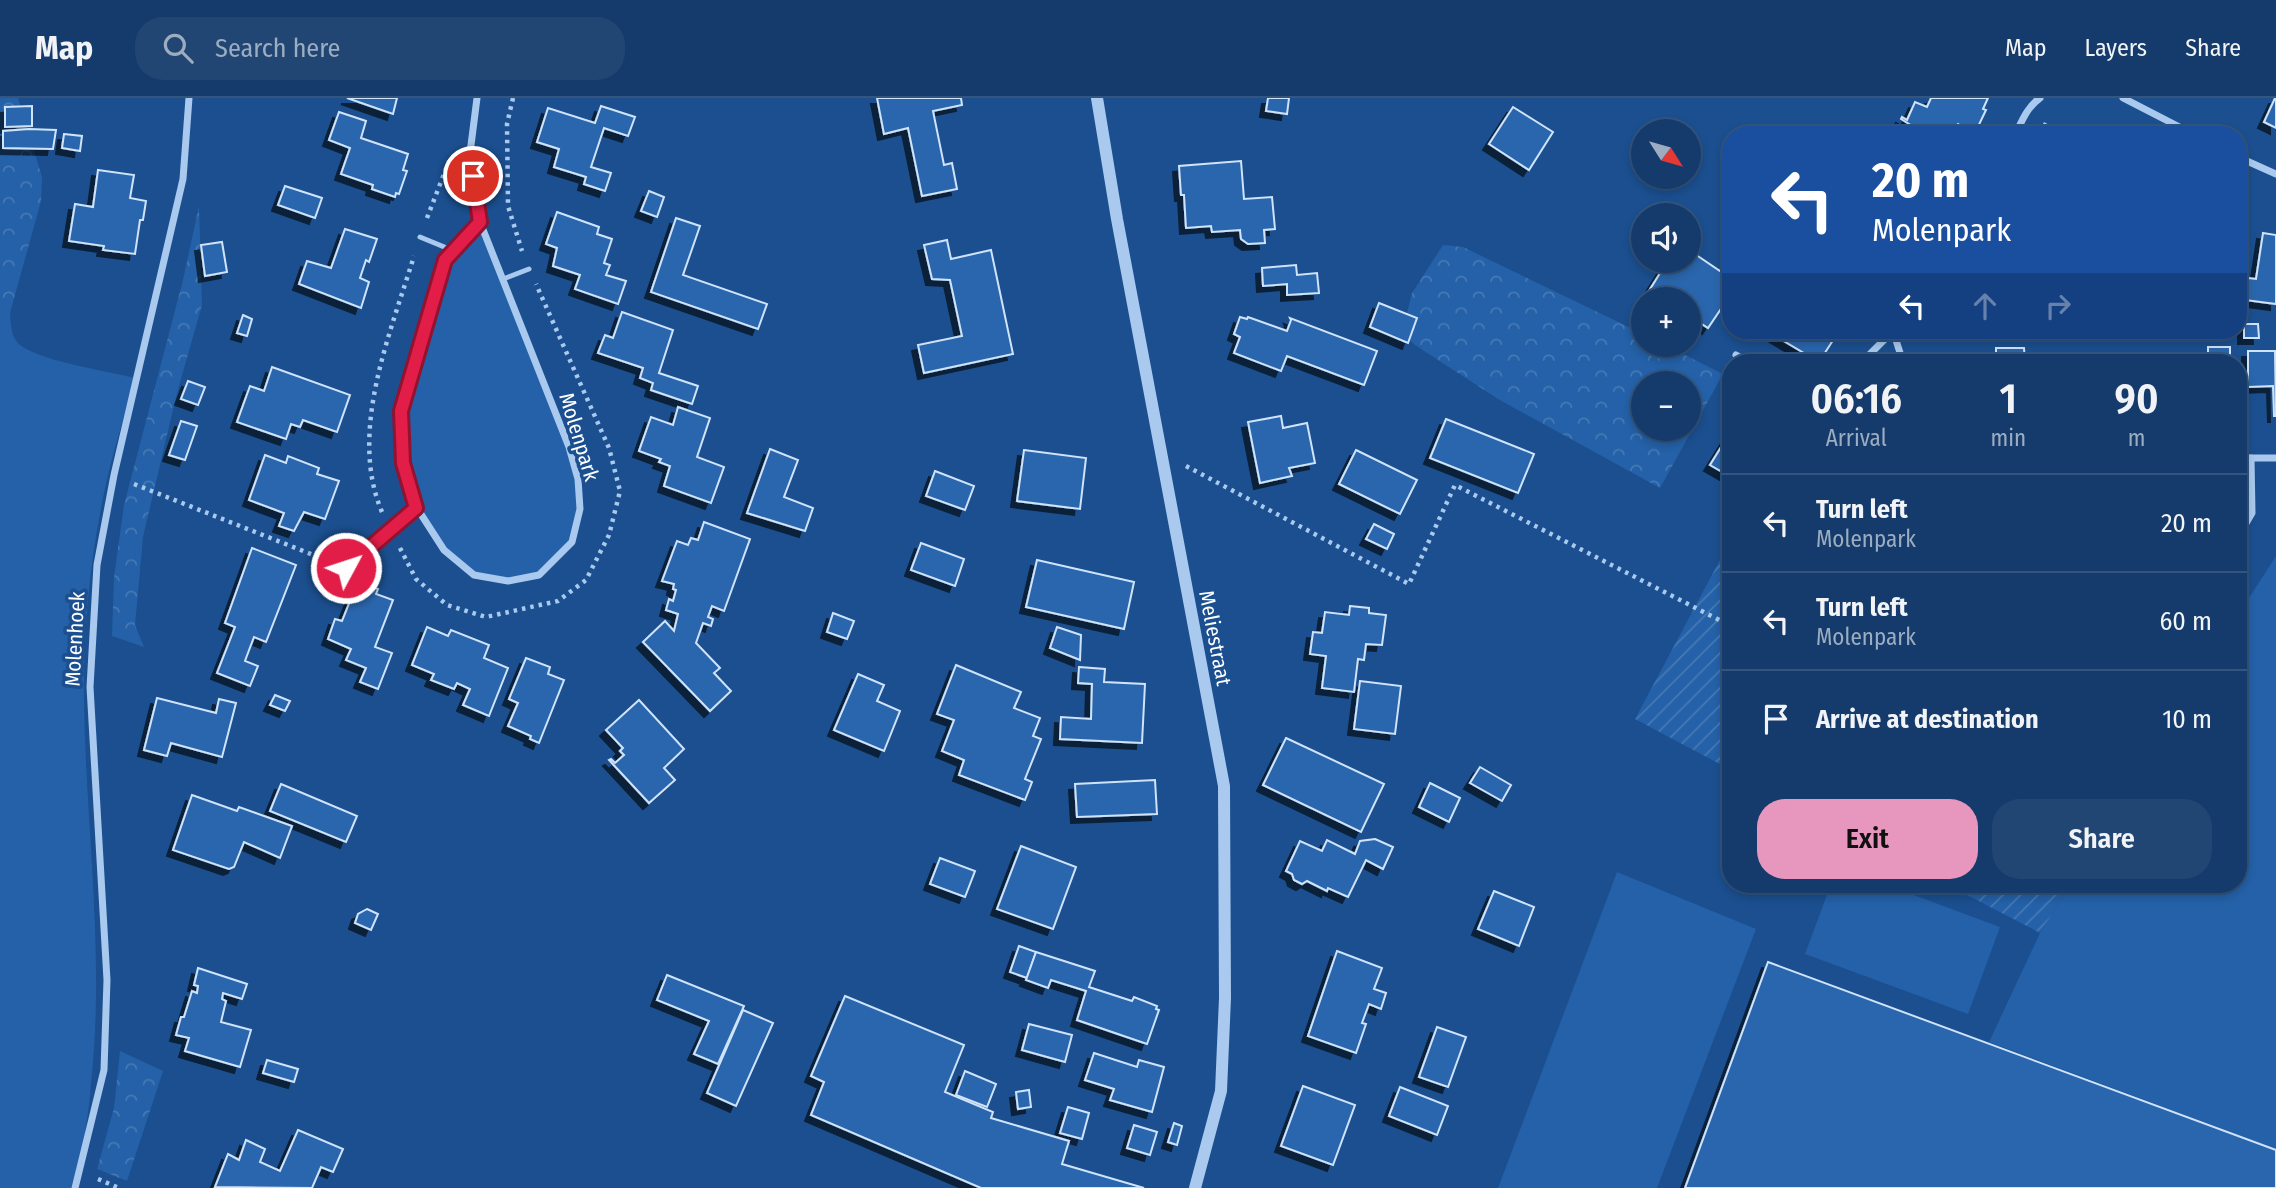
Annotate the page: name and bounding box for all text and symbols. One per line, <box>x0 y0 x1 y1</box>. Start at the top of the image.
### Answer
search box <box>135 17 625 80</box>
text: Map <box>35 28 93 68</box>
icon: search <box>159 29 197 67</box>
text: Search here <box>215 33 340 64</box>
text: Map <box>2005 34 2047 62</box>
text: Layers <box>2085 34 2147 62</box>
text: Share <box>2185 34 2241 62</box>
north arrow <box>1631 119 1701 189</box>
map controls <box>1631 119 1701 441</box>
pin <box>443 146 503 206</box>
text: 20 m <box>1872 151 1969 210</box>
icon: left <box>1757 154 1848 245</box>
icon: arrive <box>454 157 492 195</box>
button: sound <box>1631 203 1701 273</box>
text: Molenpark <box>1872 211 2011 249</box>
button: + <box>1631 287 1701 357</box>
icon: left <box>1893 287 1931 325</box>
icon: ahead <box>1966 287 2004 325</box>
icon: right <box>2039 287 2077 325</box>
button: − <box>1631 371 1701 441</box>
text: 06:16 <box>1810 374 1902 424</box>
text: 1 <box>2000 374 2017 424</box>
text: 90 <box>2115 374 2159 424</box>
street label: Molenpark <box>553 390 605 485</box>
text: Arrival <box>1826 424 1887 452</box>
text: min <box>1990 424 2026 452</box>
text: m <box>2128 424 2145 452</box>
text: Turn left <box>1816 494 1908 525</box>
icon: left <box>1757 504 1795 542</box>
text: 20 m <box>2161 508 2212 539</box>
text: Molenpark <box>1816 525 1916 553</box>
position arrow <box>309 531 383 605</box>
street label: Meliestraat <box>1193 588 1237 688</box>
street label: Molenhoek <box>60 591 90 687</box>
text: Turn left <box>1816 592 1908 623</box>
icon: left <box>1757 602 1795 640</box>
text: 60 m <box>2159 606 2212 637</box>
text: Molenpark <box>1816 623 1916 651</box>
icon: arrive <box>1757 700 1795 738</box>
text: Arrive at destination <box>1816 704 2039 735</box>
text: 10 m <box>2162 704 2212 735</box>
button: Exit <box>1757 799 1978 879</box>
button: Share <box>1992 799 2212 879</box>

